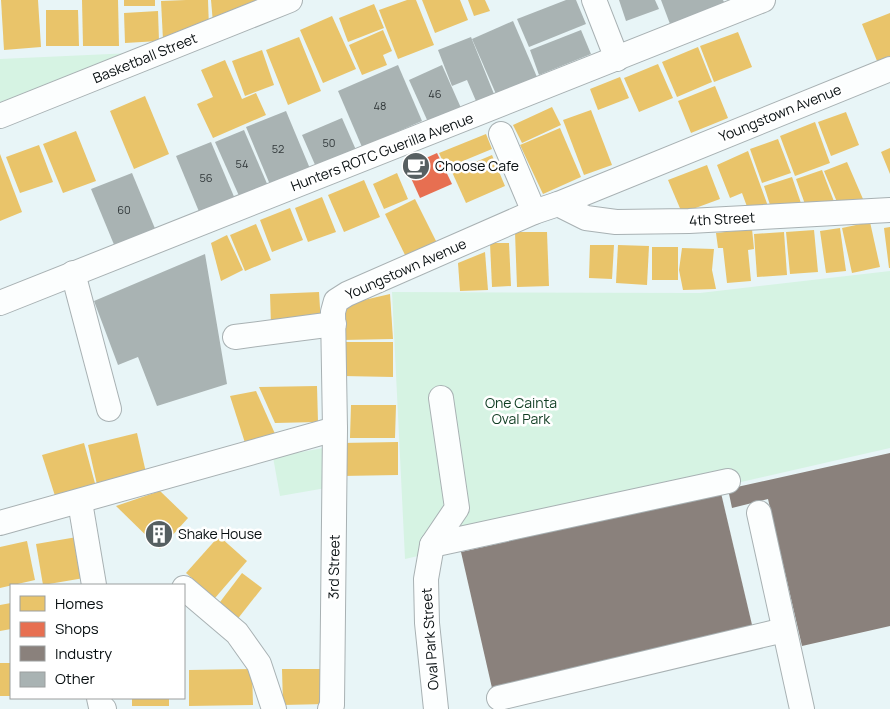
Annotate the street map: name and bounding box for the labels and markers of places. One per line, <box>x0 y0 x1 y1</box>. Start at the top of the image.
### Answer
cafe icon: Choose Cafe <box>401 151 431 181</box>
place label: Choose Cafe <box>435 156 519 175</box>
building icon: Shake House <box>144 519 174 549</box>
place label: Shake House <box>178 524 262 543</box>

